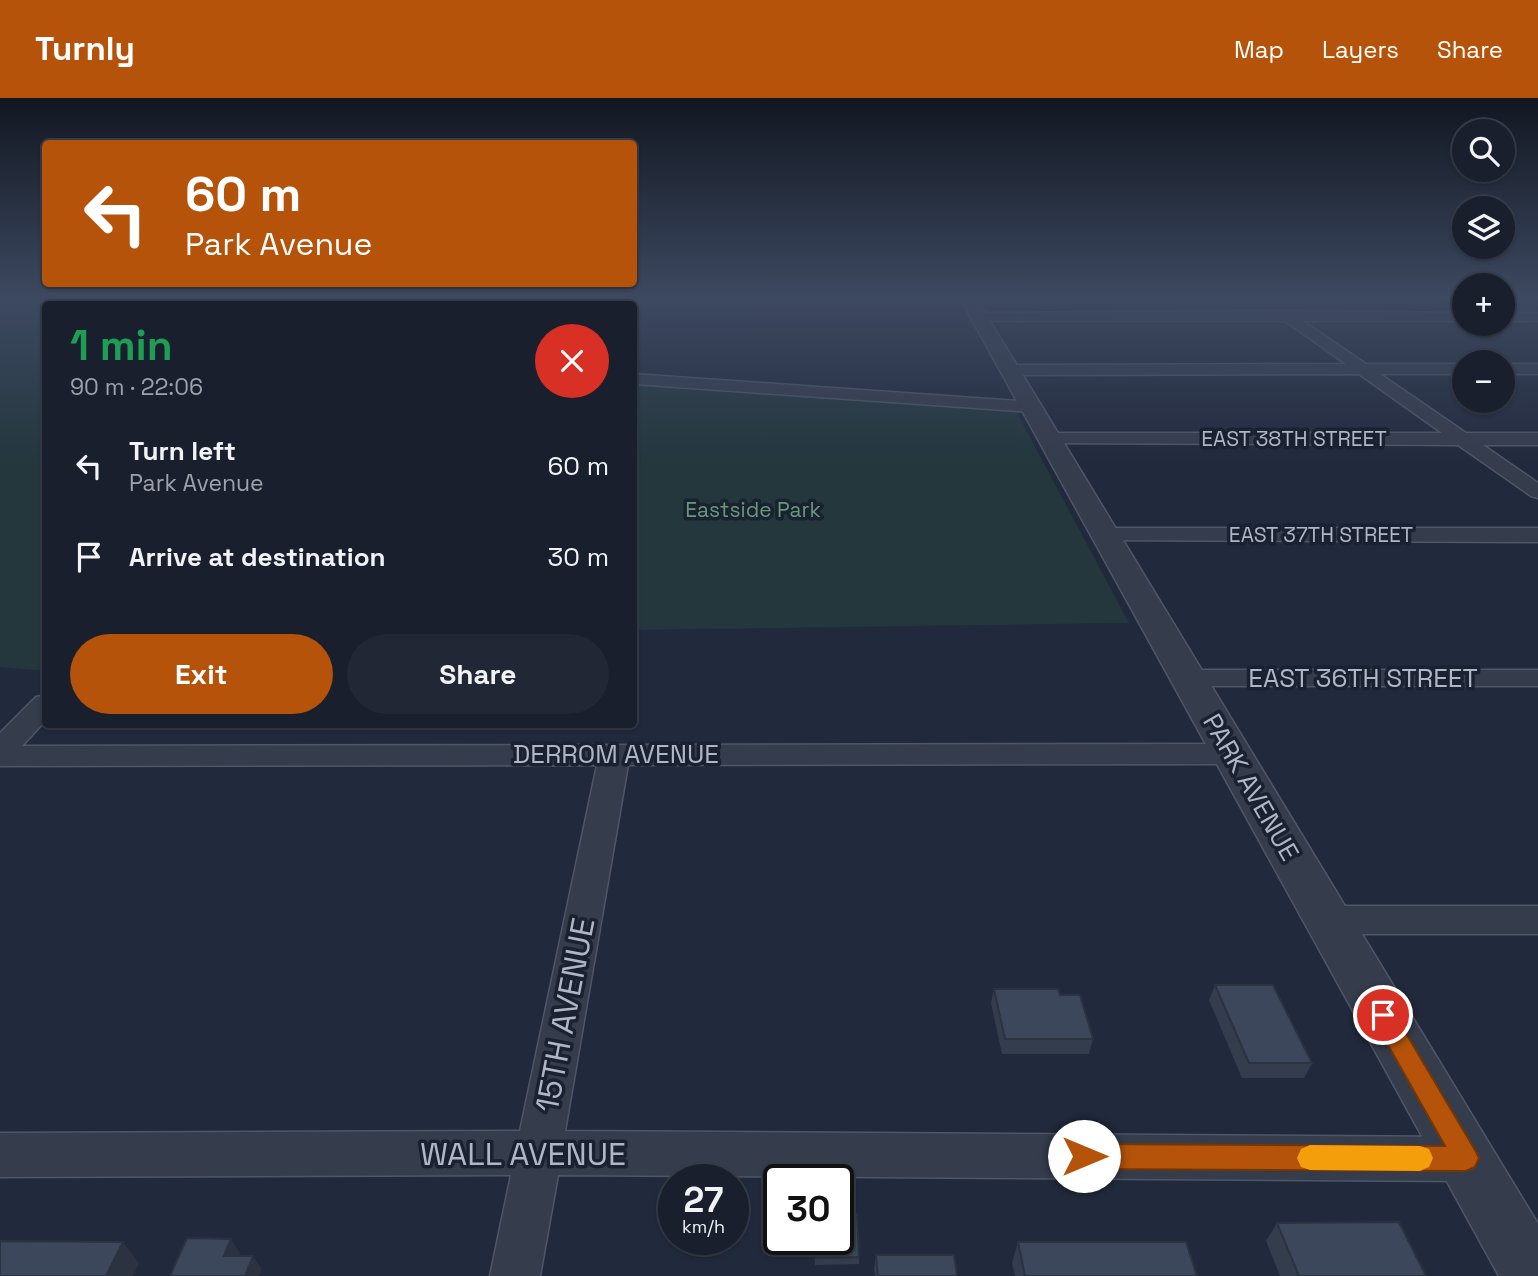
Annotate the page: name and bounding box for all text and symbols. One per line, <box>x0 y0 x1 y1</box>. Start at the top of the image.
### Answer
text: Turnly <box>35 28 135 70</box>
text: Map <box>1234 34 1284 65</box>
text: Layers <box>1322 34 1399 65</box>
text: Share <box>1437 34 1503 65</box>
map controls <box>1452 119 1515 413</box>
button: search <box>1452 119 1515 182</box>
text: 60 m <box>185 163 301 225</box>
icon: left <box>70 168 161 259</box>
button: layers <box>1452 196 1515 259</box>
text: Park Avenue <box>185 224 372 264</box>
button: + <box>1452 273 1515 336</box>
text: 1 min <box>70 319 173 372</box>
button: close <box>535 324 609 398</box>
button: − <box>1452 350 1515 413</box>
text: 90 m · 22:06 <box>70 372 203 402</box>
street label: EAST 38TH STREET <box>1201 425 1387 452</box>
text: Turn left <box>129 434 236 468</box>
icon: left <box>70 447 108 485</box>
text: 60 m <box>547 449 609 483</box>
text: Park Avenue <box>129 468 264 498</box>
park label: Eastside Park <box>685 496 821 523</box>
street label: EAST 37TH STREET <box>1229 521 1413 548</box>
icon: arrive <box>70 538 108 576</box>
text: Arrive at destination <box>129 540 386 574</box>
text: 30 m <box>548 540 609 574</box>
button: Exit <box>70 634 333 714</box>
button: Share <box>347 634 609 714</box>
street label: EAST 36TH STREET <box>1248 661 1478 695</box>
street label: PARK AVENUE <box>1195 707 1307 867</box>
street label: DERROM AVENUE <box>513 737 719 771</box>
street label: 15TH AVENUE <box>527 914 603 1116</box>
pin <box>1353 985 1413 1045</box>
icon: arrive <box>1364 996 1402 1034</box>
position arrow <box>1047 1119 1121 1193</box>
street label: WALL AVENUE <box>420 1134 626 1174</box>
speed limit sign: 30 <box>763 1164 854 1255</box>
text: 27 <box>684 1178 723 1222</box>
text: km/h <box>682 1215 725 1238</box>

